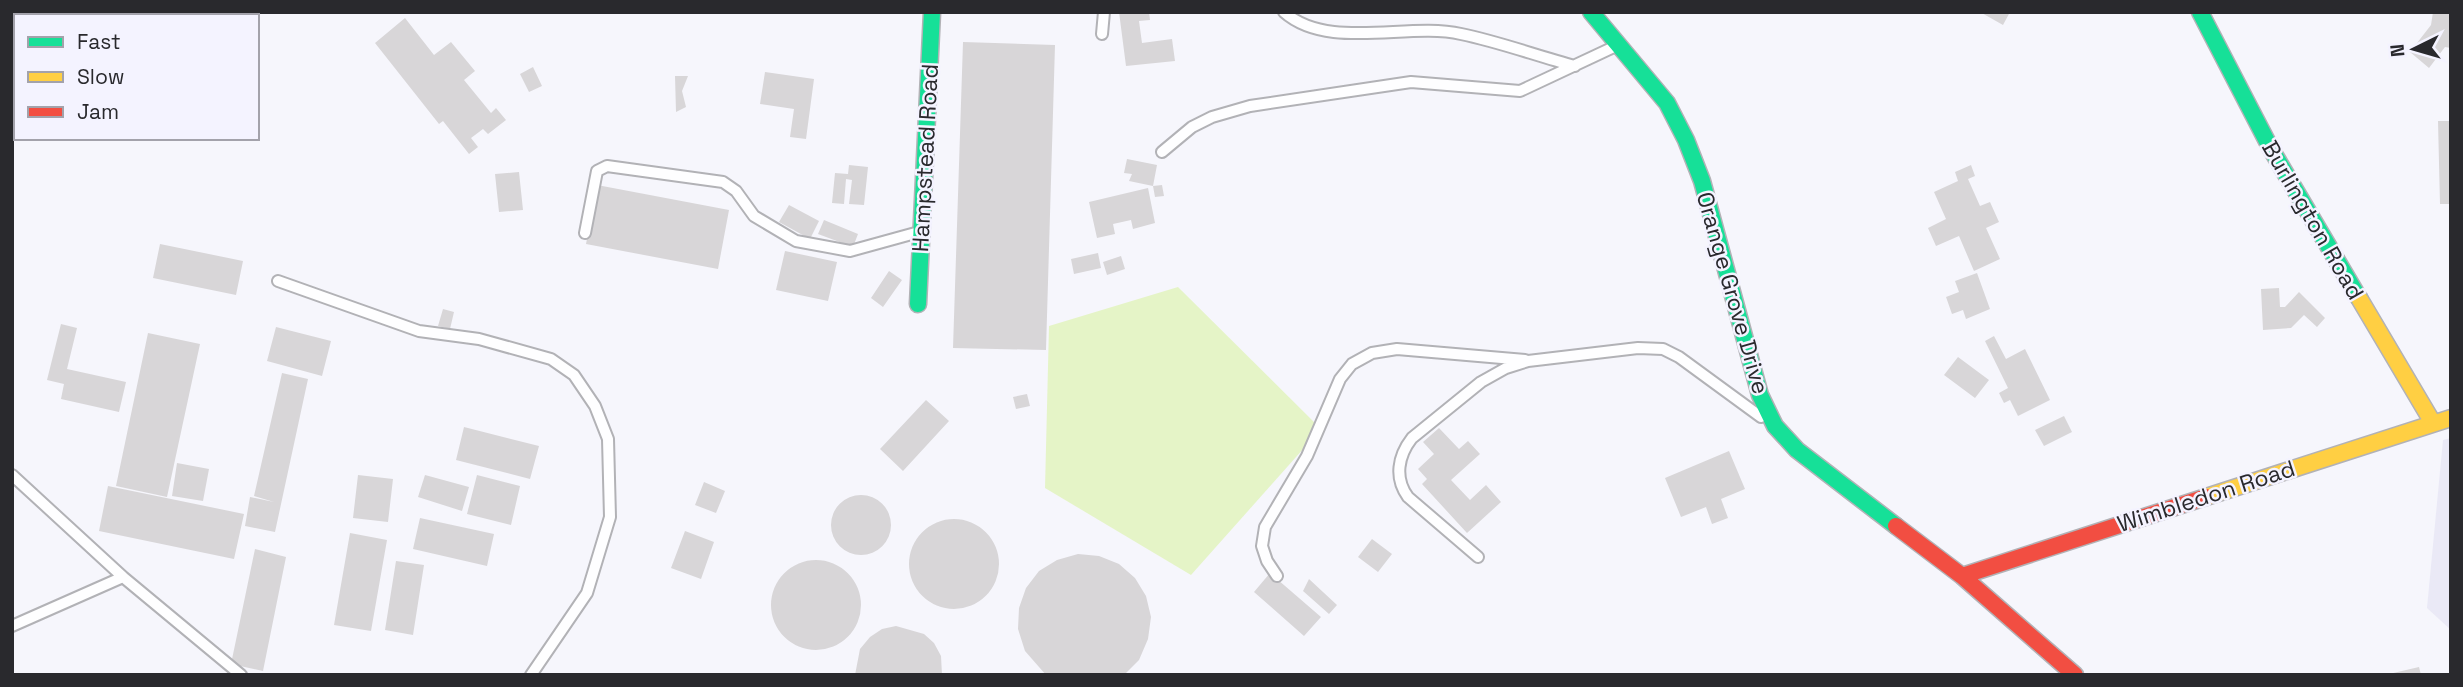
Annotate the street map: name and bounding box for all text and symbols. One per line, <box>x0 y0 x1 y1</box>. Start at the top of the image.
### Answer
legend <box>14 14 259 140</box>
north arrow <box>2379 14 2449 84</box>
text: Fast <box>77 28 121 55</box>
text: N <box>2385 43 2411 58</box>
text: Slow <box>77 63 125 90</box>
street label: Hampstead Road <box>905 63 945 253</box>
text: Jam <box>77 98 119 125</box>
street label: Burlington Road <box>2255 135 2371 305</box>
street label: Orange Grove Drive <box>1690 188 1776 398</box>
street label: Wimbledon Road <box>2113 453 2299 539</box>

